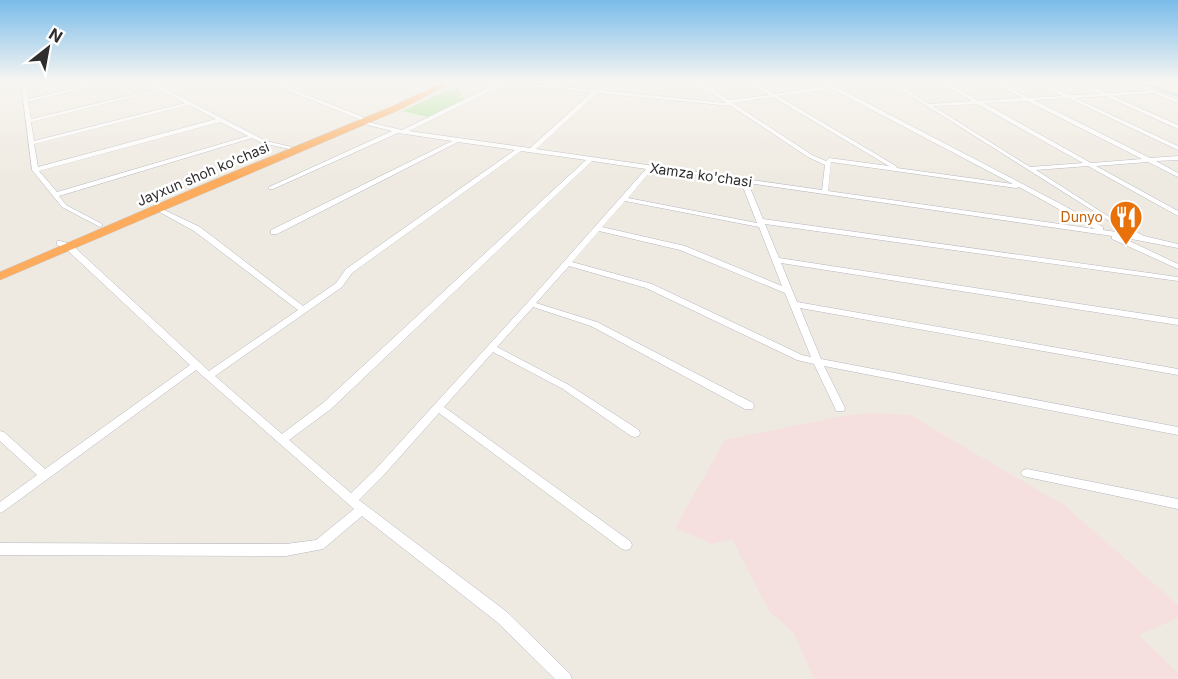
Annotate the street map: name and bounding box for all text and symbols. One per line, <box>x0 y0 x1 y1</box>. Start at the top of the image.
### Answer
north arrow <box>18 18 78 78</box>
text: N <box>45 23 66 47</box>
street label: Jayxun shoh ko'chasi <box>134 138 272 209</box>
street label: Xamza ko'chasi <box>649 159 753 190</box>
restaurant icon: Dunyo <box>1108 199 1144 246</box>
place label: Dunyo <box>1061 208 1103 225</box>

